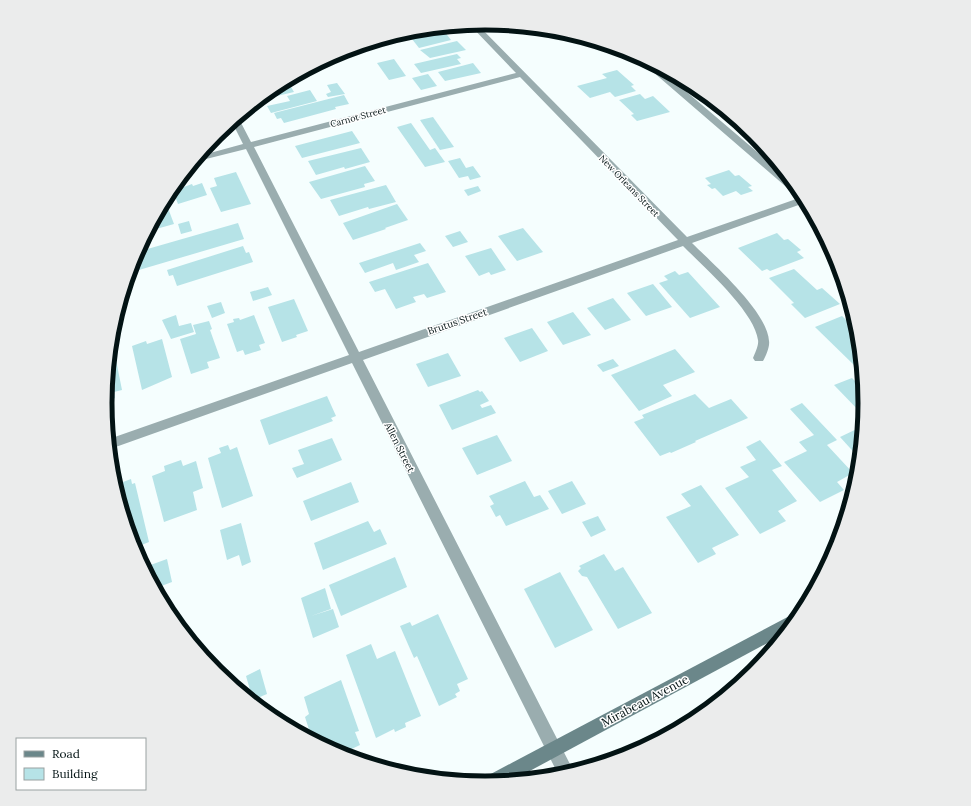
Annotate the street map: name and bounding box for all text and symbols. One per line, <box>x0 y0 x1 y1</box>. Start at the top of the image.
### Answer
street label: Carnot Street <box>329 104 387 129</box>
street label: New Orleans Street <box>597 152 662 219</box>
street label: Brutus Street <box>426 305 489 338</box>
street label: Allen Street <box>381 419 418 474</box>
street label: Mirabeau Avenue <box>599 671 691 730</box>
legend <box>16 738 146 790</box>
text: Road <box>52 746 80 761</box>
text: Building <box>52 766 98 781</box>

